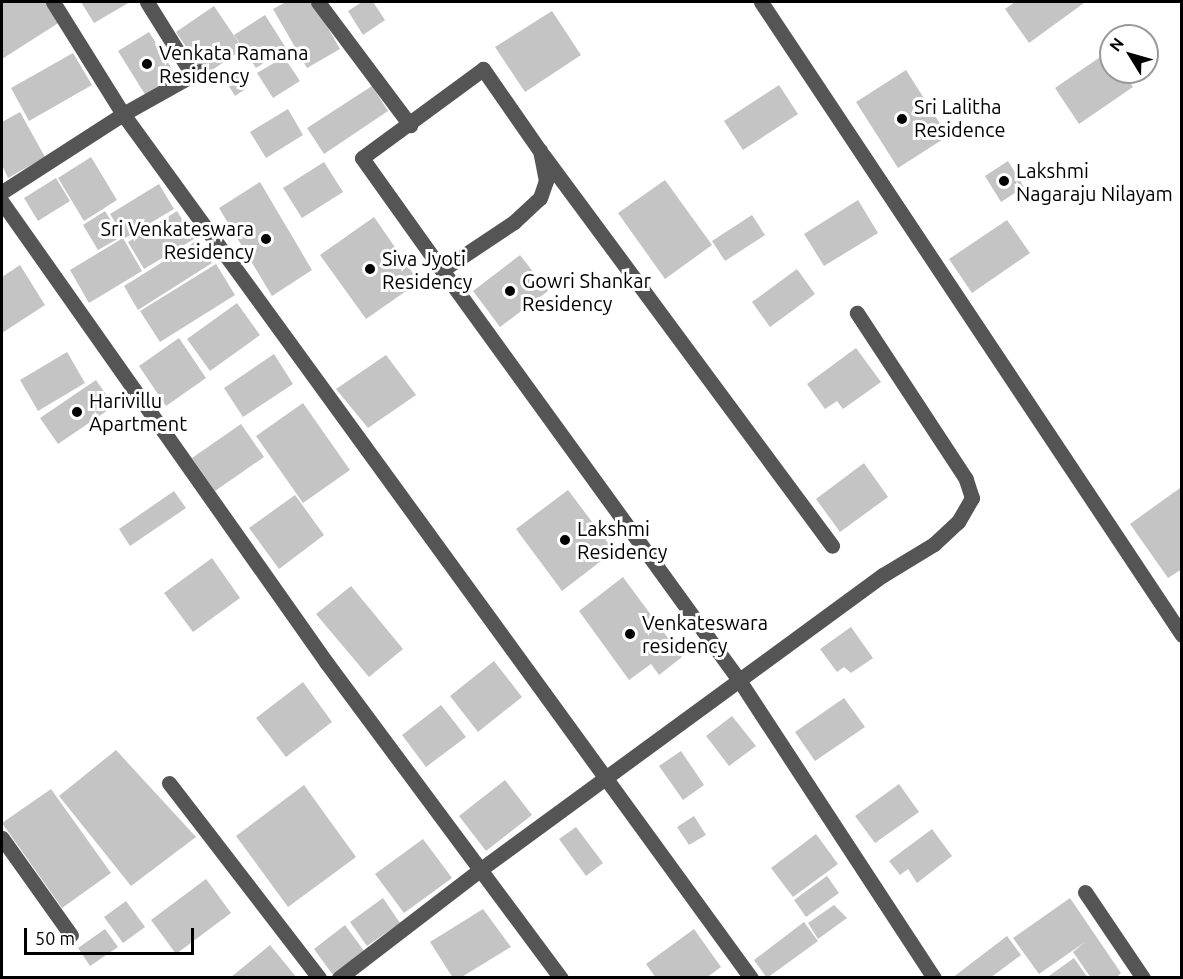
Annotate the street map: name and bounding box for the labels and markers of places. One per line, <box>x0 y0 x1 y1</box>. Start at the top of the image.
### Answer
place label: Venkata Ramana Residency <box>159 40 308 87</box>
marker: Venkata Ramana Residency <box>140 57 154 71</box>
place label: Sri Lalitha Residence <box>914 95 1005 142</box>
marker: Sri Lalitha Residence <box>895 112 909 126</box>
place label: Lakshmi Nagaraju Nilayam <box>1016 158 1173 205</box>
marker: Lakshmi Nagaraju Nilayam <box>997 174 1011 188</box>
place label: Sri Venkateswara Residency <box>101 216 254 263</box>
marker: Sri Venkateswara Residency <box>259 232 273 246</box>
place label: Siva Jyoti Residency <box>382 246 472 293</box>
marker: Siva Jyoti Residency <box>363 262 377 276</box>
place label: Gowri Shankar Residency <box>522 268 651 315</box>
marker: Gowri Shankar Residency <box>503 284 517 298</box>
place label: Harivillu Apartment <box>89 388 187 435</box>
marker: Harivillu Apartment <box>70 405 84 419</box>
place label: Lakshmi Residency <box>577 516 667 563</box>
marker: Lakshmi Residency <box>558 533 572 547</box>
place label: Venkateswara residency <box>642 610 768 657</box>
marker: Venkateswara residency <box>623 627 637 641</box>

